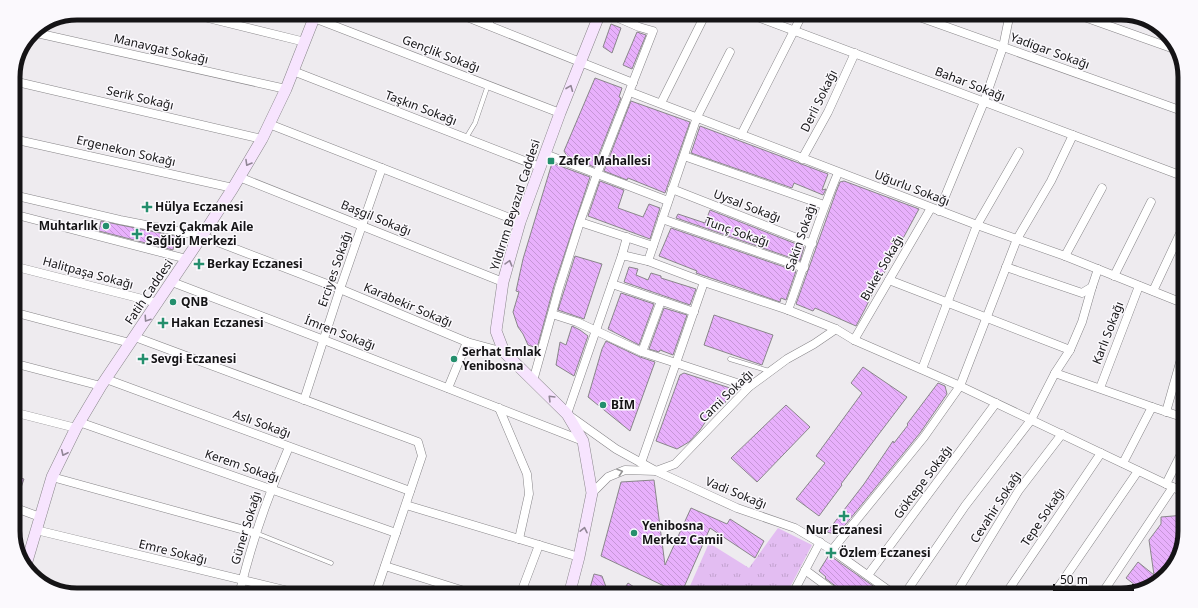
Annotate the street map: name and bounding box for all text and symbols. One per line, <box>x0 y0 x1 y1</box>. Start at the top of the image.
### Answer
street label: Yadigar Sokağı <box>1008 28 1092 73</box>
street label: Manavgat Sokağı <box>112 29 210 68</box>
street label: Gençlik Sokağı <box>400 31 482 76</box>
street label: Bahar Sokağı <box>932 62 1008 105</box>
street label: Derli Sokağı <box>796 67 841 135</box>
street label: Serik Sokağı <box>105 82 175 113</box>
one-way arrow <box>565 84 573 92</box>
street label: Taşkın Sokağı <box>383 86 460 129</box>
street label: Ergenekon Sokağı <box>75 131 177 170</box>
street label: Yıldırım Beyazıd Caddesi <box>485 137 544 273</box>
place label: Zafer Mahallesi <box>559 152 651 169</box>
marker: Zafer Mahallesi <box>546 156 556 166</box>
one-way arrow <box>245 159 252 166</box>
street label: Uğurlu Sokağı <box>872 165 952 210</box>
street label: Uysal Sokağı <box>711 185 783 226</box>
street label: Başgil Sokağı <box>338 196 414 239</box>
place label: Hülya Eczanesi <box>155 198 243 215</box>
street label: Sakin Sokağı <box>781 201 820 273</box>
marker: Hülya Eczanesi <box>142 202 152 212</box>
street label: Tunç Sokağı <box>703 213 772 251</box>
place label: Muhtarlık <box>39 217 99 234</box>
place label: Fevzi Çakmak Aile Sağlığı Merkezi <box>146 218 253 249</box>
marker: Muhtarlık <box>101 221 111 231</box>
marker: Fevzi Çakmak Aile Sağlığı Merkezi <box>131 228 143 240</box>
street label: Erciyes Sokağı <box>314 229 356 309</box>
street label: Buket Sokağı <box>856 232 907 304</box>
street label: Halitpaşa Sokağı <box>41 252 135 293</box>
place label: Berkay Eczanesi <box>207 255 303 272</box>
street label: Fatih Caddesi <box>120 256 177 328</box>
marker: Berkay Eczanesi <box>194 259 204 269</box>
one-way arrow <box>504 260 513 267</box>
street label: Karabekir Sokağı <box>361 278 455 331</box>
place label: QNB <box>181 293 208 310</box>
marker: QNB <box>168 297 178 307</box>
street label: Karlı Sokağı <box>1088 299 1127 367</box>
street label: İmren Sokağı <box>302 311 378 354</box>
place label: Hakan Eczanesi <box>171 314 264 331</box>
one-way arrow <box>144 315 152 322</box>
marker: Hakan Eczanesi <box>158 318 168 328</box>
place label: Serhat Emlak Yenibosna <box>462 343 542 374</box>
place label: Sevgi Eczanesi <box>151 350 236 367</box>
marker: Sevgi Eczanesi <box>138 354 148 364</box>
marker: Serhat Emlak Yenibosna <box>449 354 459 364</box>
street label: Cami Sokağı <box>695 365 756 426</box>
one-way arrow <box>548 395 556 403</box>
place label: BİM <box>611 396 635 413</box>
marker: BİM <box>598 400 608 410</box>
street label: Aslı Sokağı <box>231 405 293 442</box>
street label: Göktepe Sokağı <box>889 441 956 522</box>
street label: Kerem Sokağı <box>203 445 282 486</box>
one-way arrow <box>61 449 69 457</box>
street label: Cevahir Sokağı <box>966 467 1025 546</box>
one-way arrow <box>617 469 624 477</box>
street label: Vadi Sokağı <box>703 473 769 513</box>
street label: Tepe Sokağı <box>1017 484 1068 549</box>
street label: Güner Sokağı <box>226 489 265 567</box>
marker: Nur Eczanesi <box>839 511 849 521</box>
place label: Yenibosna Merkez Camii <box>642 517 723 548</box>
place label: Nur Eczanesi <box>806 521 882 538</box>
one-way arrow <box>580 527 588 533</box>
marker: Yenibosna Merkez Camii <box>629 528 639 538</box>
street label: Emre Sokağı <box>137 535 209 568</box>
place label: Özlem Eczanesi <box>839 544 931 561</box>
marker: Özlem Eczanesi <box>826 548 836 558</box>
scale bar <box>1054 566 1133 592</box>
text: 50 m <box>1060 571 1088 588</box>

